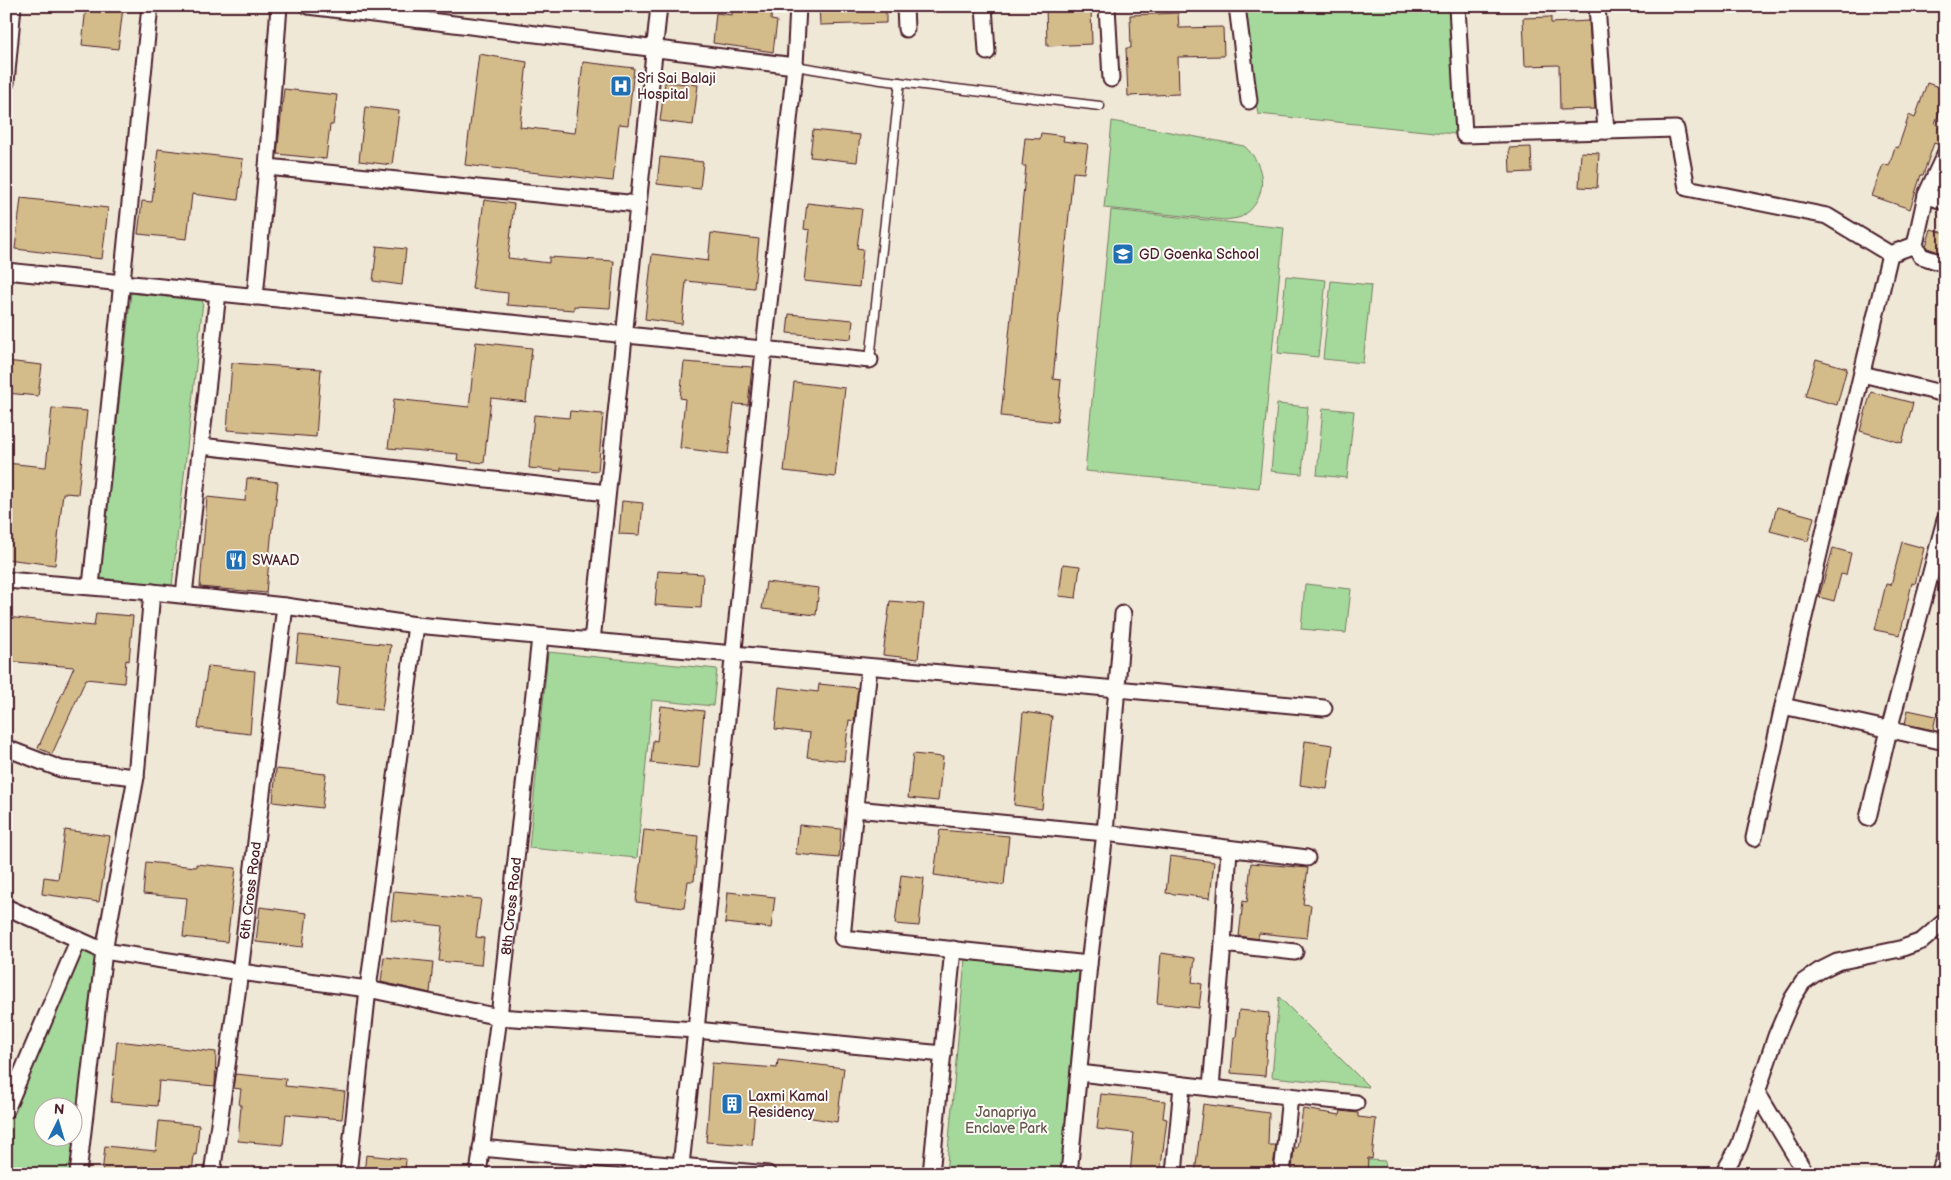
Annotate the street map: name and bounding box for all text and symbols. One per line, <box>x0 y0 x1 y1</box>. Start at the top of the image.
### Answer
place label: Sri Sai Balaji Hospital <box>637 70 716 103</box>
hospital icon: Sri Sai Balaji Hospital <box>609 74 633 98</box>
school or university icon: GD Goenka School <box>1111 242 1135 266</box>
place label: GD Goenka School <box>1139 246 1259 263</box>
restaurant icon: SWAAD <box>224 548 248 572</box>
place label: SWAAD <box>252 552 300 569</box>
street label: 6th Cross Road <box>236 841 265 941</box>
street label: 8th Cross Road <box>498 856 525 956</box>
place label: Laxmi Kamal Residency <box>748 1088 828 1121</box>
building icon: Laxmi Kamal Residency <box>720 1092 744 1116</box>
north arrow <box>32 1098 82 1148</box>
text: N <box>53 1101 65 1118</box>
park label: Janapriya Enclave Park <box>965 1104 1047 1137</box>

